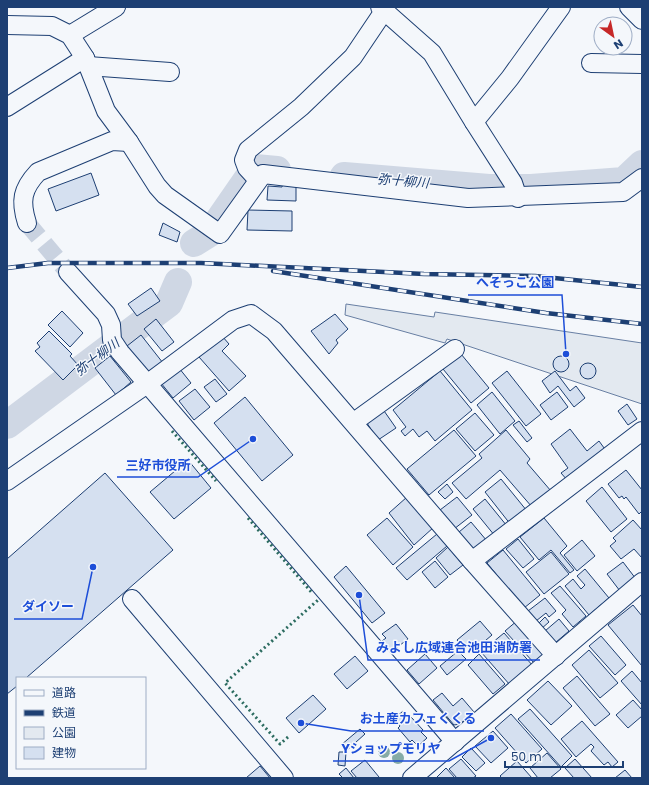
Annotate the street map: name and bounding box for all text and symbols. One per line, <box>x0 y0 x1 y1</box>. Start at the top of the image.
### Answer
north arrow <box>593 16 633 56</box>
text: N <box>611 35 626 53</box>
water label: 弥十柳川 <box>376 169 432 193</box>
callout: へそっこ公園 <box>468 270 562 295</box>
text: へそっこ公園 <box>476 273 554 292</box>
water label: 弥十柳川 <box>71 333 125 380</box>
callout: 三好市役所 <box>117 452 198 477</box>
text: 三好市役所 <box>125 456 191 475</box>
callout: ダイソー <box>14 594 82 619</box>
text: ダイソー <box>22 597 74 616</box>
callout: みよし広域連合池田消防署 <box>368 635 540 660</box>
text: みよし広域連合池田消防署 <box>376 638 532 657</box>
legend <box>16 677 146 769</box>
text: 道路 <box>52 684 76 701</box>
text: 鉄道 <box>52 704 76 721</box>
callout: お土産カフェくくる <box>351 706 484 731</box>
text: お土産カフェくくる <box>360 709 476 728</box>
text: 公園 <box>52 724 76 741</box>
callout: Yショップモリヤ <box>333 736 449 761</box>
text: Yショップモリヤ <box>341 739 441 758</box>
scale bar <box>505 743 623 769</box>
text: 建物 <box>52 744 76 761</box>
text: 50 m <box>511 748 542 765</box>

